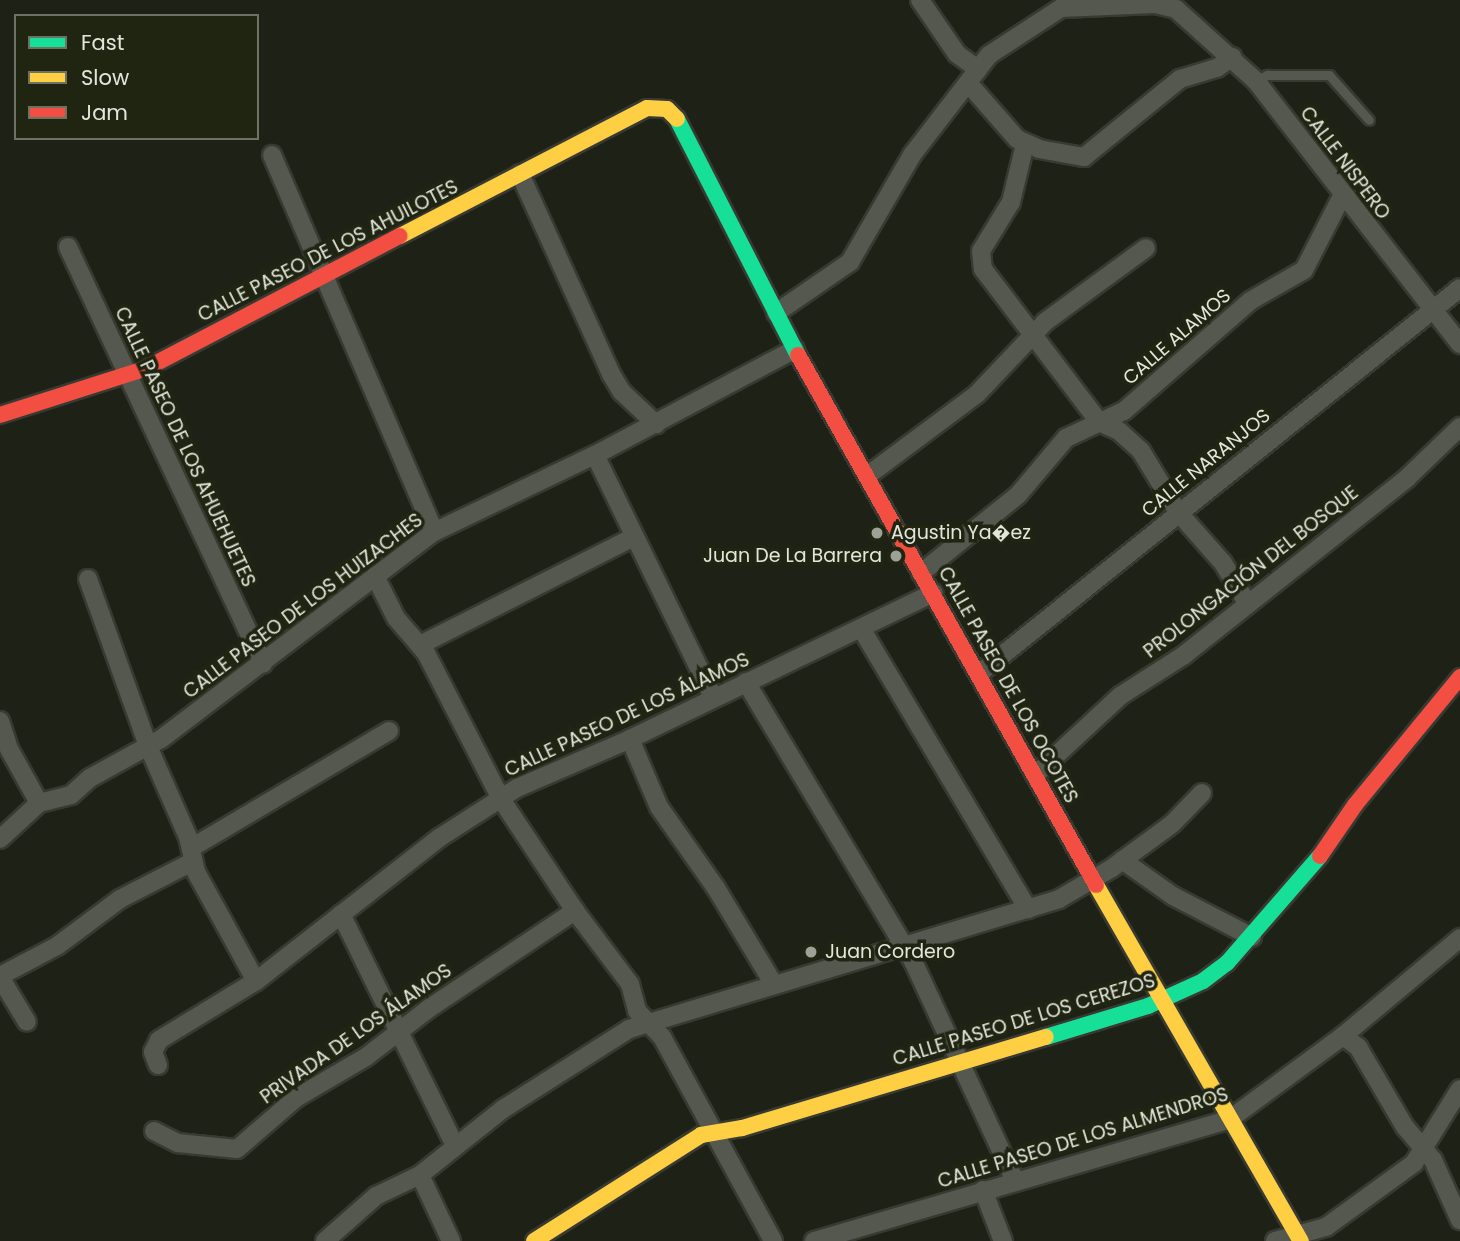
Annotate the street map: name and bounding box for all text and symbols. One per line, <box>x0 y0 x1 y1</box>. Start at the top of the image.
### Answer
legend <box>14 14 259 140</box>
text: Fast <box>81 28 124 57</box>
text: Slow <box>81 63 129 92</box>
text: Jam <box>81 98 128 127</box>
street label: CALLE NISPERO <box>1295 102 1395 224</box>
street label: CALLE PASEO DE LOS AHUILOTES <box>194 175 462 327</box>
street label: CALLE ALAMOS <box>1119 284 1235 390</box>
street label: CALLE PASEO DE LOS AHUEHUETES <box>110 303 260 591</box>
street label: CALLE NARANJOS <box>1137 404 1275 522</box>
street label: PROLONGACIÓN DEL BOSQUE <box>1139 481 1363 663</box>
street label: CALLE PASEO DE LOS HUIZACHES <box>179 509 427 703</box>
place label: Agustin Ya�ez <box>891 522 1031 544</box>
marker: Agustin Ya�ez <box>869 525 885 541</box>
place label: Juan De La Barrera <box>703 545 882 567</box>
marker: Juan De La Barrera <box>888 548 904 564</box>
street label: CALLE PASEO DE LOS OCOTES <box>933 563 1083 807</box>
street label: CALLE PASEO DE LOS ÁLAMOS <box>501 648 753 782</box>
place label: Juan Cordero <box>825 941 955 963</box>
marker: Juan Cordero <box>803 944 819 960</box>
street label: PRIVADA DE LOS ÁLAMOS <box>256 959 456 1109</box>
street label: CALLE PASEO DE LOS CEREZOS <box>890 969 1158 1071</box>
street label: CALLE PASEO DE LOS ALMENDROS <box>935 1083 1231 1193</box>

